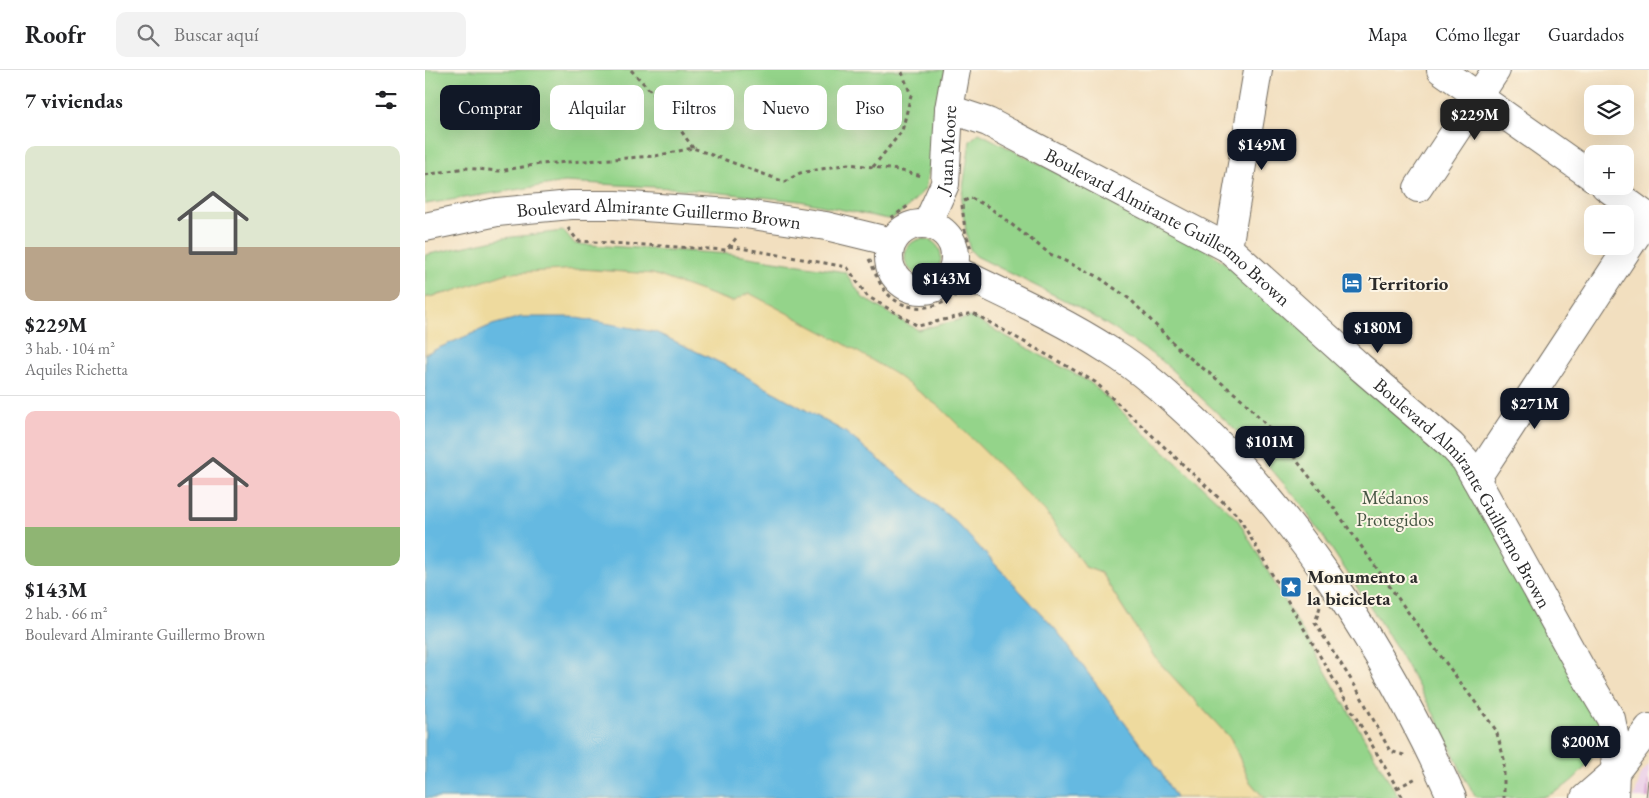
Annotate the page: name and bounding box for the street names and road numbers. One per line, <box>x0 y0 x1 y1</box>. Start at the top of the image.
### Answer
street label: Juan Moore <box>929 105 962 199</box>
street label: Boulevard Almirante Guillermo Brown <box>1041 142 1296 311</box>
street label: Boulevard Almirante Guillermo Brown <box>515 192 803 235</box>
street label: Boulevard Almirante Guillermo Brown <box>1369 372 1557 612</box>

